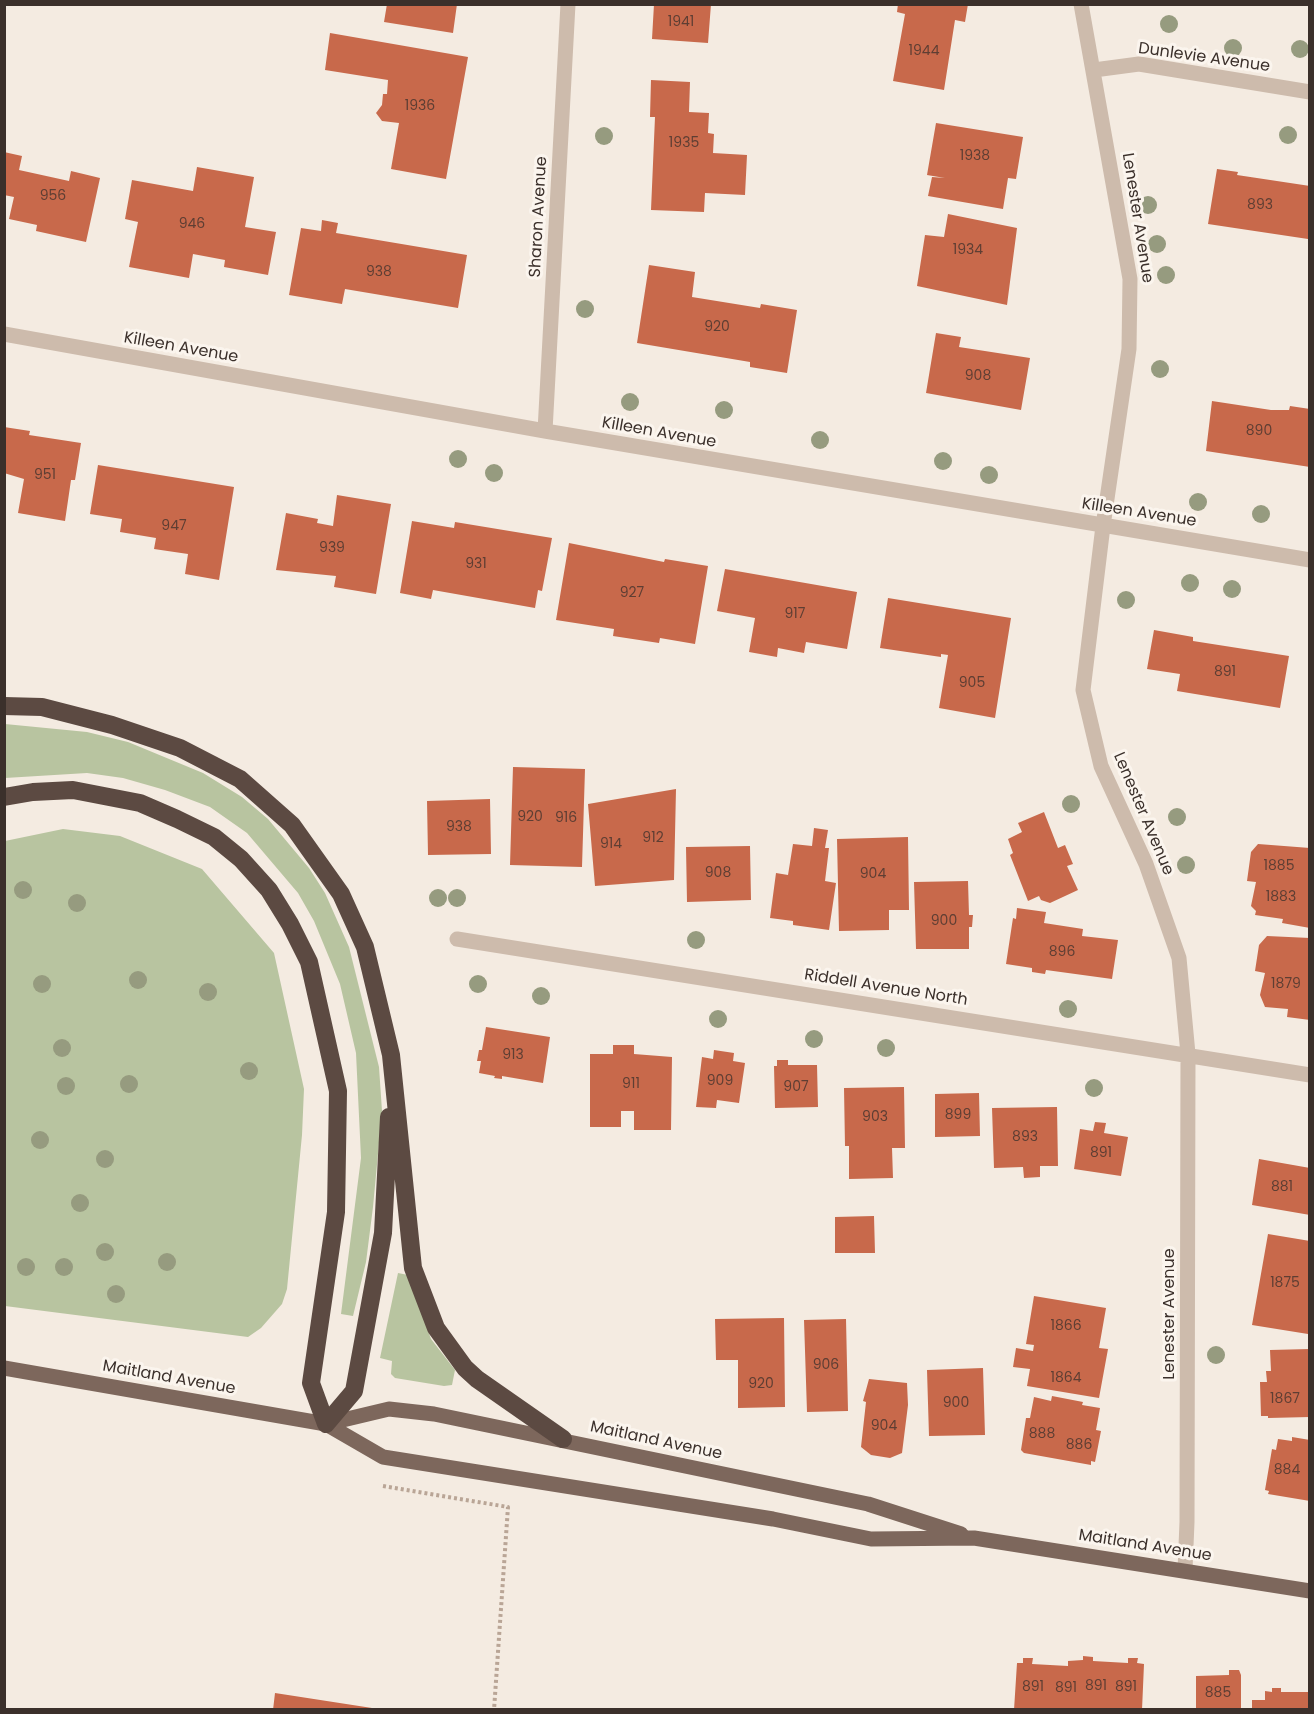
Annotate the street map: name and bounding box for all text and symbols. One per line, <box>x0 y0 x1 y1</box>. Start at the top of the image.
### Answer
house number: 1941 <box>668 14 694 30</box>
street label: Dunlevie Avenue <box>1137 39 1271 77</box>
house number: 1944 <box>909 43 939 59</box>
house number: 1936 <box>405 98 435 114</box>
house number: 1935 <box>669 135 699 151</box>
house number: 1938 <box>960 148 990 164</box>
street label: Lenester Avenue <box>1117 152 1157 284</box>
street label: Sharon Avenue <box>526 156 552 278</box>
house number: 956 <box>40 188 66 204</box>
house number: 893 <box>1247 197 1273 213</box>
house number: 946 <box>179 216 205 232</box>
house number: 1934 <box>953 242 983 258</box>
house number: 938 <box>366 264 392 280</box>
house number: 920 <box>704 319 730 335</box>
street label: Killeen Avenue <box>122 328 240 368</box>
house number: 908 <box>965 368 991 384</box>
street label: Killeen Avenue <box>600 413 718 453</box>
house number: 890 <box>1246 423 1272 439</box>
house number: 951 <box>34 467 56 483</box>
street label: Killeen Avenue <box>1080 494 1198 532</box>
house number: 947 <box>161 518 187 534</box>
house number: 939 <box>319 540 345 556</box>
house number: 931 <box>465 556 487 572</box>
house number: 927 <box>620 585 644 601</box>
house number: 917 <box>785 606 805 622</box>
house number: 891 <box>1214 664 1236 680</box>
house number: 905 <box>959 675 985 691</box>
street label: Lenester Avenue <box>1108 750 1178 878</box>
house number: 920 <box>517 809 543 825</box>
house number: 916 <box>555 810 577 826</box>
house number: 938 <box>446 819 472 835</box>
house number: 912 <box>642 830 664 846</box>
house number: 914 <box>600 836 622 852</box>
house number: 1885 <box>1264 858 1294 874</box>
house number: 908 <box>705 865 731 881</box>
house number: 904 <box>860 866 886 882</box>
house number: 1883 <box>1266 889 1296 905</box>
house number: 900 <box>931 913 957 929</box>
house number: 896 <box>1049 944 1075 960</box>
street label: Riddell Avenue North <box>803 966 969 1010</box>
house number: 1879 <box>1271 976 1301 992</box>
house number: 913 <box>502 1047 524 1063</box>
house number: 909 <box>707 1073 733 1089</box>
house number: 911 <box>622 1076 640 1092</box>
house number: 907 <box>783 1079 809 1095</box>
house number: 899 <box>945 1107 971 1123</box>
house number: 903 <box>862 1109 888 1125</box>
house number: 893 <box>1012 1129 1038 1145</box>
house number: 891 <box>1090 1145 1112 1161</box>
house number: 881 <box>1271 1179 1293 1195</box>
street label: Lenester Avenue <box>1160 1248 1180 1380</box>
house number: 1875 <box>1270 1275 1300 1291</box>
house number: 1866 <box>1050 1318 1082 1334</box>
street label: Maitland Avenue <box>101 1357 237 1399</box>
house number: 906 <box>813 1357 839 1373</box>
house number: 1864 <box>1050 1370 1082 1386</box>
house number: 920 <box>748 1376 774 1392</box>
house number: 1867 <box>1270 1391 1300 1407</box>
house number: 900 <box>943 1395 969 1411</box>
street label: Maitland Avenue <box>588 1418 724 1464</box>
house number: 904 <box>871 1418 897 1434</box>
house number: 888 <box>1029 1426 1055 1442</box>
house number: 886 <box>1066 1437 1092 1453</box>
house number: 884 <box>1274 1462 1300 1478</box>
street label: Maitland Avenue <box>1077 1526 1213 1566</box>
house number: 891 <box>1085 1678 1107 1694</box>
house number: 891 <box>1022 1679 1044 1695</box>
house number: 891 <box>1115 1679 1137 1695</box>
house number: 891 <box>1055 1680 1077 1696</box>
house number: 885 <box>1205 1685 1231 1701</box>

